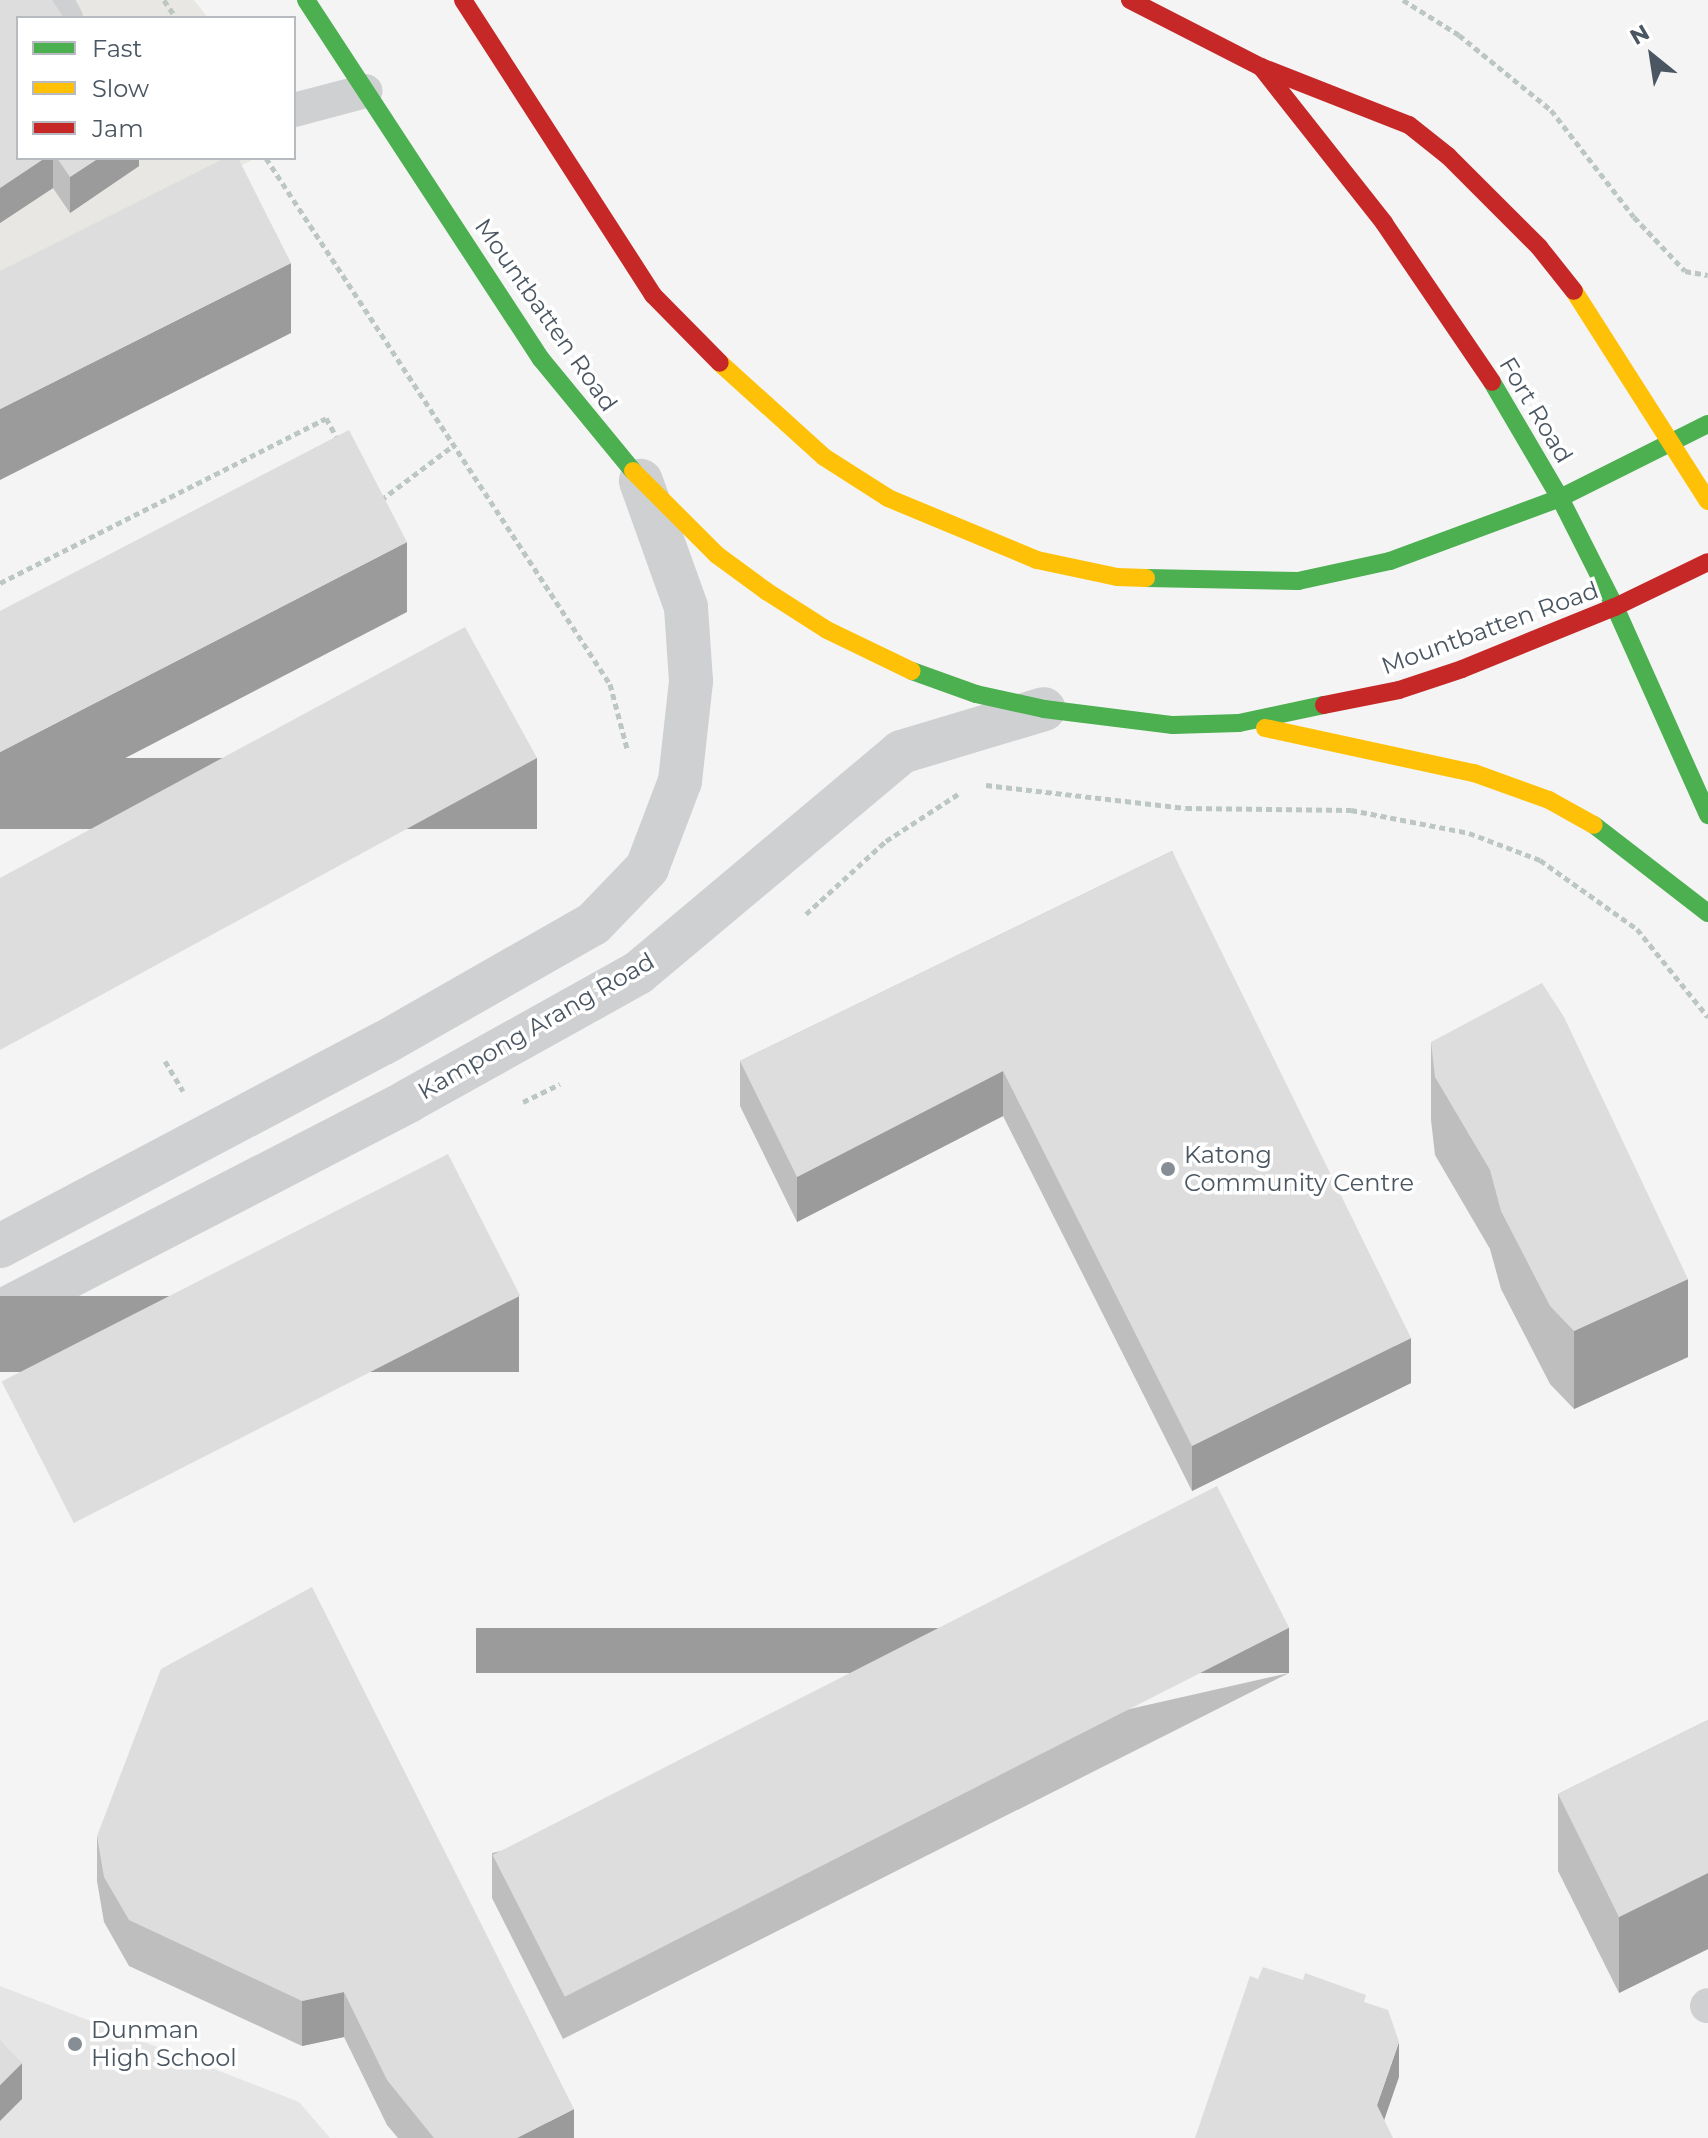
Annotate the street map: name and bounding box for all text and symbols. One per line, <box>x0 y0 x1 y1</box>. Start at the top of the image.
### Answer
legend <box>16 16 296 160</box>
north arrow <box>1612 16 1692 96</box>
text: N <box>1625 19 1654 51</box>
text: Fast <box>92 34 142 63</box>
text: Slow <box>92 74 149 103</box>
text: Jam <box>92 114 144 143</box>
street label: Mountbatten Road <box>469 213 623 417</box>
street label: Fort Road <box>1493 352 1579 468</box>
street label: Mountbatten Road <box>1378 575 1602 681</box>
street label: Kampong Arang Road <box>413 946 659 1106</box>
place label: Katong Community Centre <box>1184 1141 1414 1197</box>
marker: Katong Community Centre <box>1159 1160 1177 1178</box>
place label: Dunman High School <box>91 2016 237 2072</box>
marker: Dunman High School <box>66 2035 84 2053</box>

